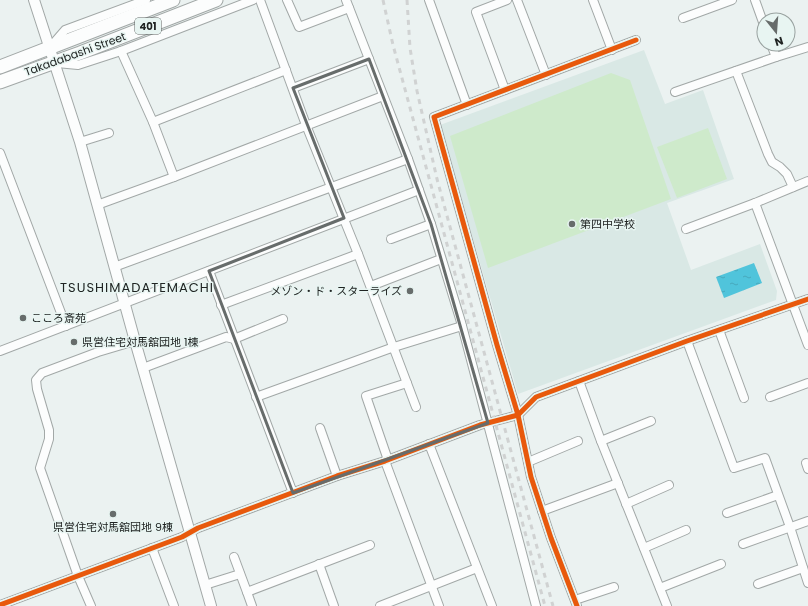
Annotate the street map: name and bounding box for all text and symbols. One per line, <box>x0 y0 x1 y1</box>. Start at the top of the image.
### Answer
north arrow <box>756 12 796 52</box>
road number: 401 <box>135 18 161 34</box>
street label: Takadabashi Street <box>22 28 128 80</box>
text: N <box>773 33 785 50</box>
place label: 第四中学校 <box>580 216 635 232</box>
marker: 第四中学校 <box>567 219 577 229</box>
district label: TSUSHIMADATEMACHI <box>60 278 214 297</box>
place label: メゾン・ド・スターライズ <box>270 283 402 299</box>
marker: メゾン・ド・スターライズ <box>405 286 415 296</box>
place label: こころ斎苑 <box>31 310 86 326</box>
marker: こころ斎苑 <box>18 313 28 323</box>
place label: 県営住宅対馬舘団地 1棟 <box>82 334 198 350</box>
marker: 県営住宅対馬舘団地 1棟 <box>69 337 79 347</box>
marker: 県営住宅対馬舘団地 9棟 <box>108 509 118 519</box>
place label: 県営住宅対馬舘団地 9棟 <box>53 519 173 535</box>

